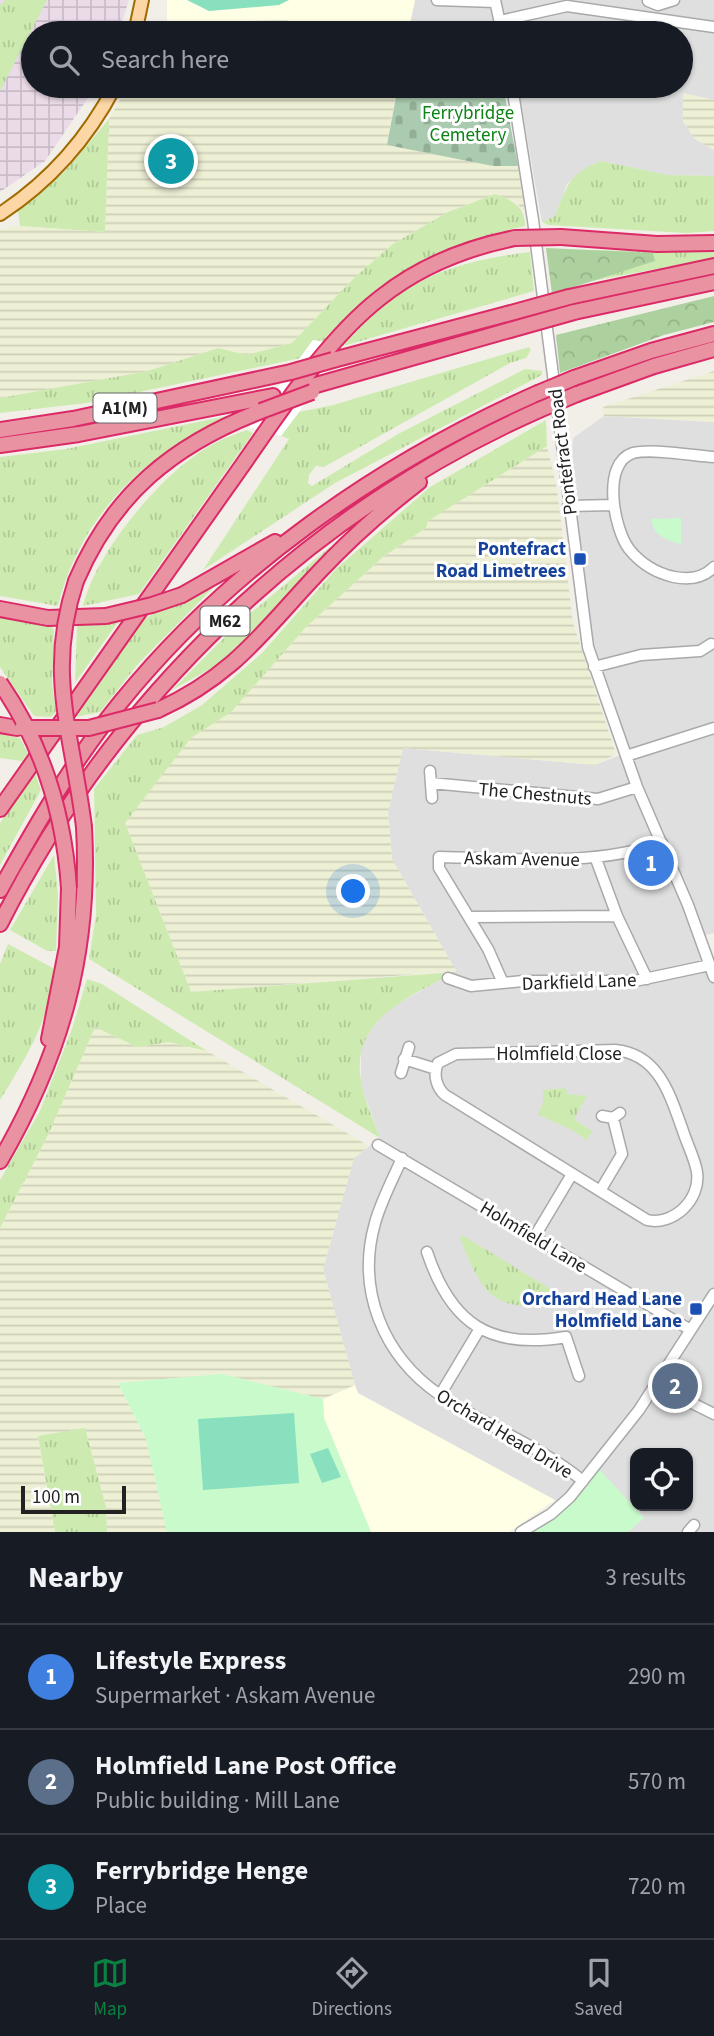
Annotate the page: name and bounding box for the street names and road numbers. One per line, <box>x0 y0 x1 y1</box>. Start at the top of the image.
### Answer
street label: Pontefract Road <box>542 387 585 517</box>
road number: A1(M) <box>94 394 156 422</box>
road number: M62 <box>201 606 250 636</box>
street label: The Chestnuts <box>477 776 593 813</box>
street label: Askam Avenue <box>464 845 580 874</box>
street label: Darkfield Lane <box>521 967 637 998</box>
street label: Holmfield Close <box>496 1041 622 1068</box>
street label: Holmfield Lane <box>475 1195 592 1280</box>
street label: Orchard Head Drive <box>431 1383 578 1486</box>

